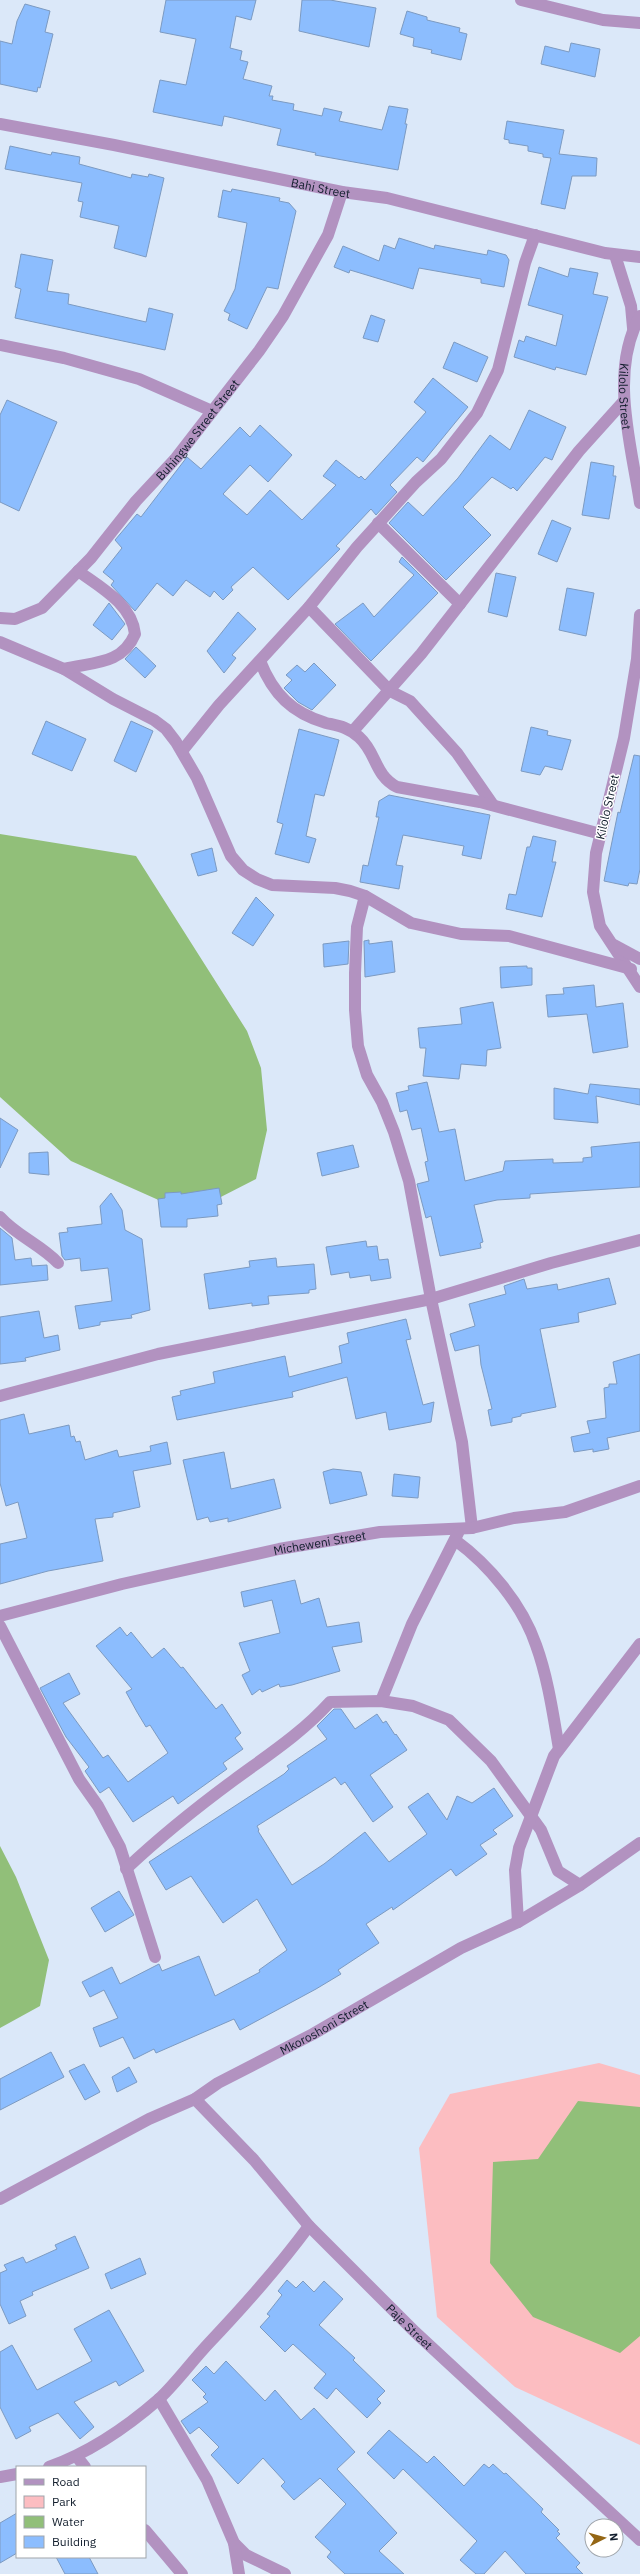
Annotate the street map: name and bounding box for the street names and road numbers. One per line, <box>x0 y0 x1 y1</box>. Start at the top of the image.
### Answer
street label: Bahi Street <box>290 174 351 201</box>
street label: Kilolo Street <box>616 363 635 430</box>
street label: Buhingwe Street Street <box>152 376 242 483</box>
street label: Kilolo Street <box>592 773 622 841</box>
street label: Micheweni Street <box>272 1527 367 1558</box>
street label: Mkoroshoni Street <box>277 1996 371 2057</box>
street label: Paje Street <box>383 2300 436 2352</box>

